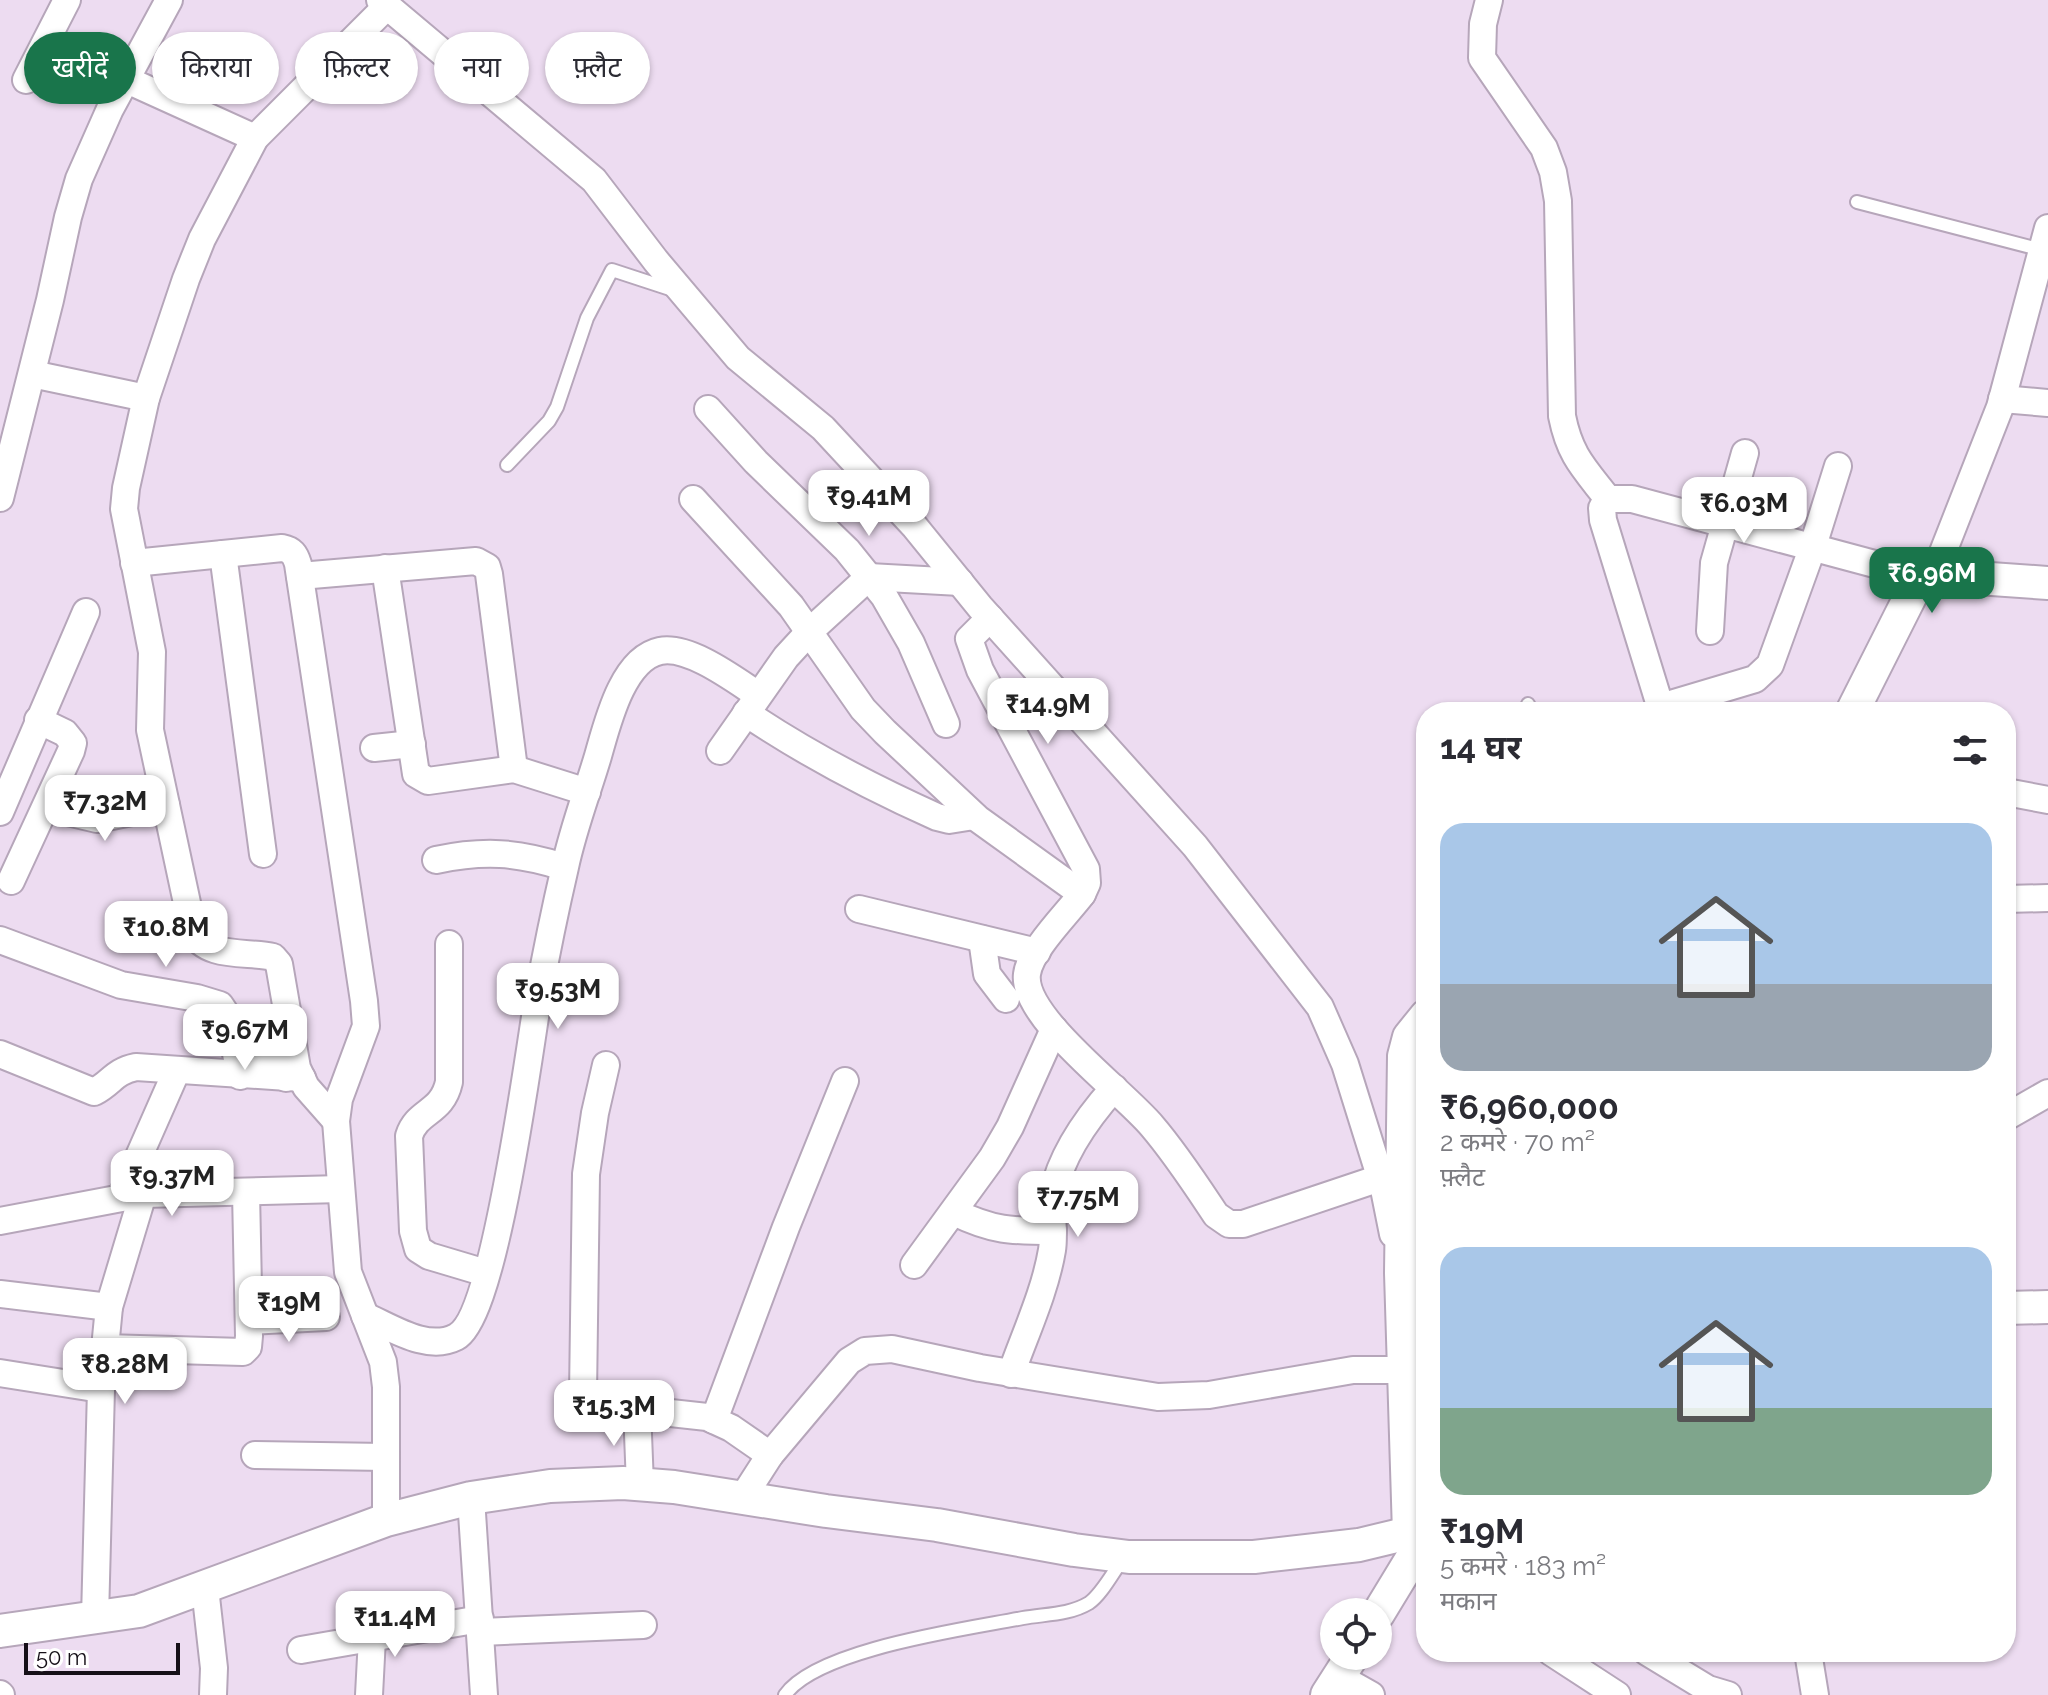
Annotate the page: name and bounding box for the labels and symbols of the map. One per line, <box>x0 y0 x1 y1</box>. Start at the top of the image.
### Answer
pin: ₹9.41M <box>804 470 934 538</box>
pin: ₹6.03M <box>1679 477 1809 545</box>
pin: ₹6.96M <box>1867 547 1997 615</box>
pin: ₹14.9M <box>983 678 1113 746</box>
pin: ₹7.32M <box>40 775 170 843</box>
pin: ₹10.8M <box>101 901 231 969</box>
pin: ₹9.53M <box>493 963 623 1031</box>
pin: ₹9.67M <box>180 1004 310 1072</box>
pin: ₹9.37M <box>107 1150 237 1218</box>
pin: ₹7.75M <box>1013 1171 1143 1239</box>
pin: ₹19M <box>242 1276 336 1344</box>
pin: ₹8.28M <box>60 1338 190 1406</box>
pin: ₹15.3M <box>549 1380 679 1448</box>
pin: ₹11.4M <box>330 1591 460 1659</box>
scale bar <box>24 1639 180 1675</box>

